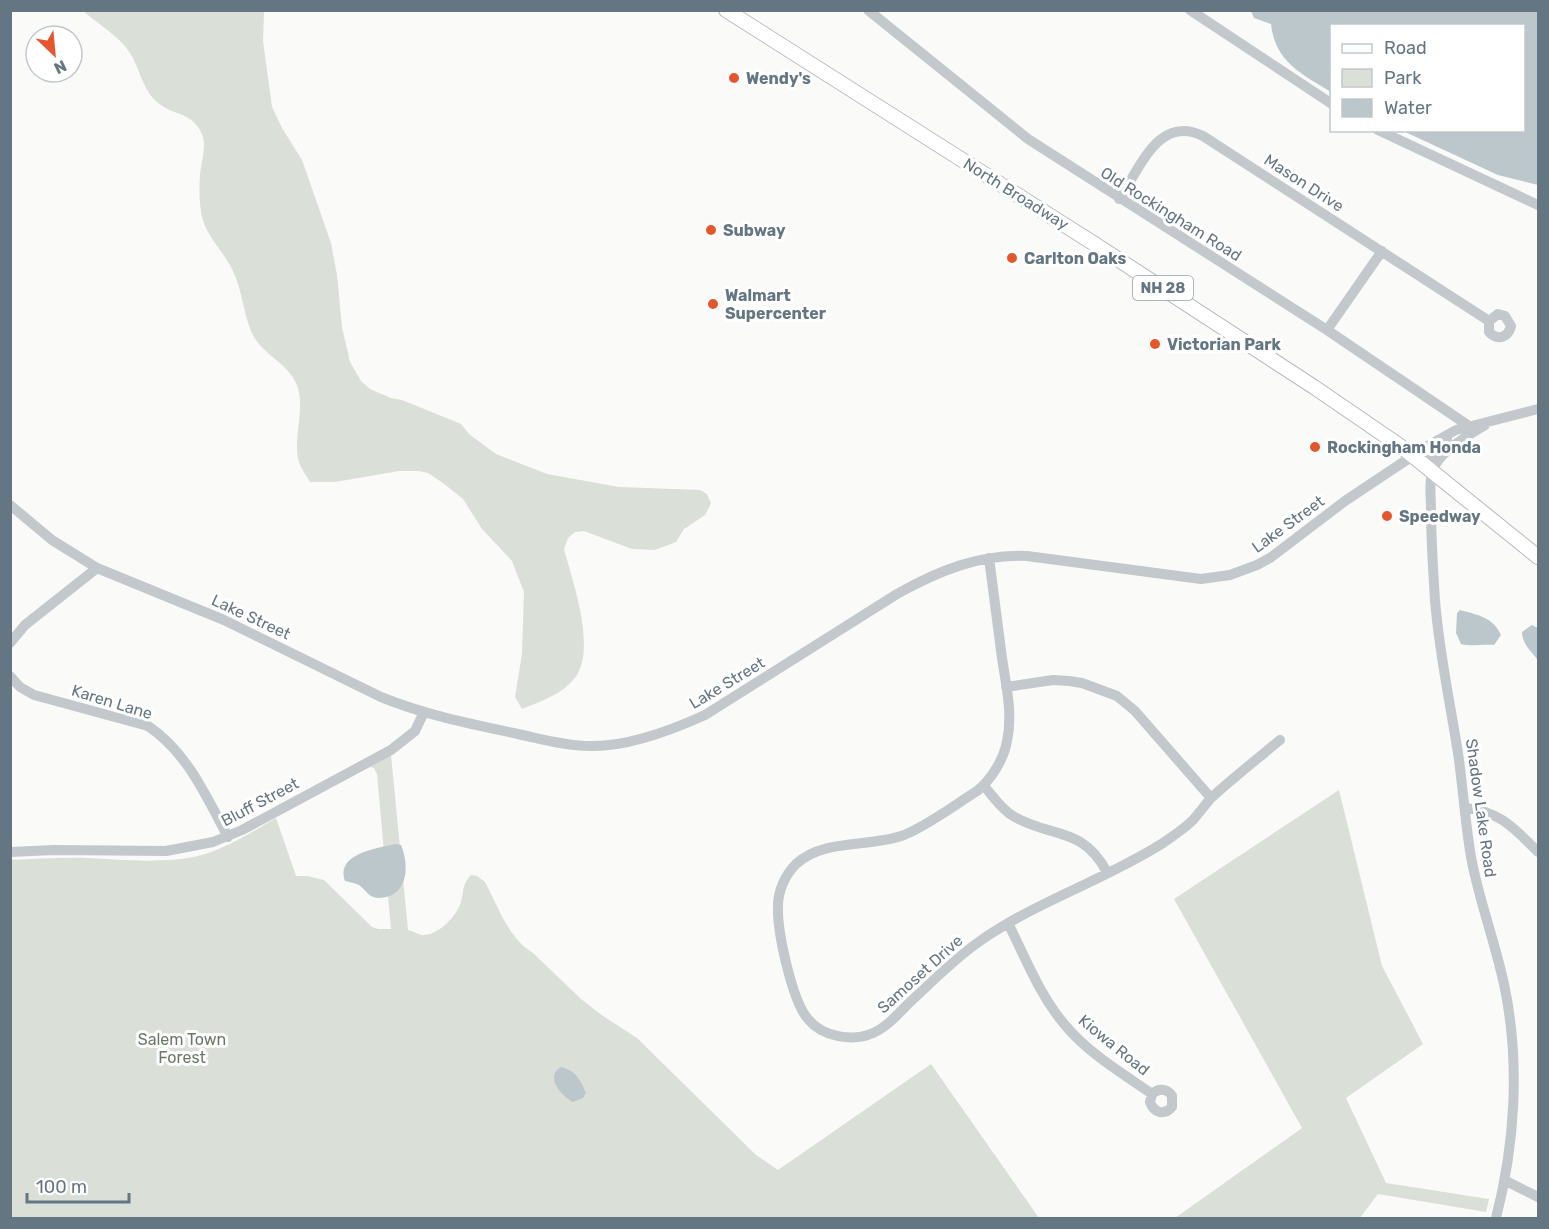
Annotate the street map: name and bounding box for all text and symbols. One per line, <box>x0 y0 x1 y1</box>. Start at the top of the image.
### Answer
north arrow <box>24 24 84 84</box>
legend <box>1330 24 1525 132</box>
text: Road <box>1384 37 1427 59</box>
text: N <box>51 56 70 78</box>
text: Park <box>1384 67 1422 89</box>
place label: Wendy's <box>746 69 811 88</box>
marker: Wendy's <box>727 71 741 85</box>
text: Water <box>1384 97 1432 119</box>
street label: Mason Drive <box>1261 150 1347 216</box>
street label: North Broadway <box>960 154 1072 234</box>
street label: Old Rockingham Road <box>1097 163 1245 265</box>
place label: Subway <box>723 221 786 240</box>
marker: Subway <box>704 223 718 237</box>
place label: Carlton Oaks <box>1024 249 1126 268</box>
marker: Carlton Oaks <box>1005 251 1019 265</box>
road number: NH 28 <box>1133 276 1193 300</box>
place label: Walmart Supercenter <box>725 286 827 323</box>
marker: Walmart Supercenter <box>706 297 720 311</box>
place label: Victorian Park <box>1167 335 1281 354</box>
marker: Victorian Park <box>1148 337 1162 351</box>
place label: Rockingham Honda <box>1327 438 1481 457</box>
marker: Rockingham Honda <box>1308 440 1322 454</box>
street label: Lake Street <box>1248 491 1328 557</box>
place label: Speedway <box>1399 507 1481 526</box>
marker: Speedway <box>1380 509 1394 523</box>
street label: Lake Street <box>209 590 293 644</box>
street label: Lake Street <box>686 653 768 713</box>
street label: Karen Lane <box>69 681 155 723</box>
street label: Shadow Lake Road <box>1462 737 1500 879</box>
street label: Bluff Street <box>218 774 302 830</box>
street label: Samoset Drive <box>874 931 966 1017</box>
street label: Kiowa Road <box>1075 1011 1153 1079</box>
park label: Salem Town Forest <box>138 1030 226 1067</box>
scale bar <box>27 1166 129 1204</box>
text: 100 m <box>36 1176 87 1198</box>

